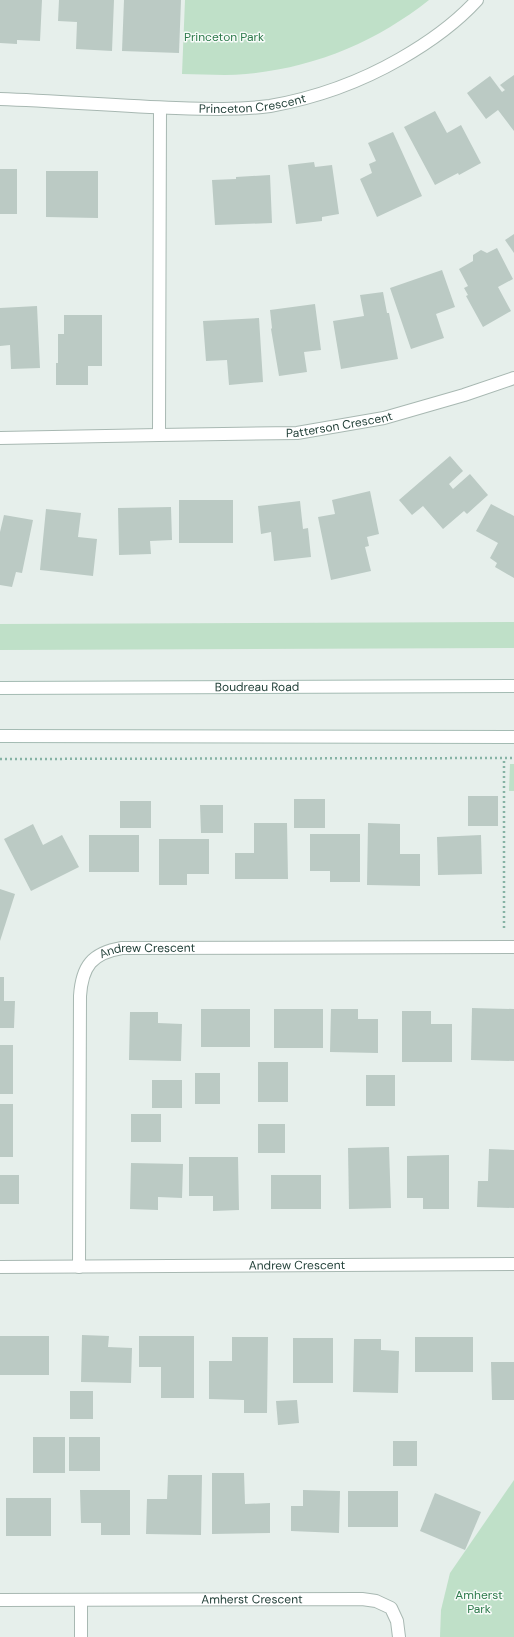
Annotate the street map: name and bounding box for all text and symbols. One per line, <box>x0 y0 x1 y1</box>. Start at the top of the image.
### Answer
park label: Princeton Park <box>184 29 264 45</box>
street label: Princeton Crescent <box>199 90 308 117</box>
street label: Patterson Crescent <box>286 408 395 441</box>
street label: Boudreau Road <box>215 679 299 695</box>
street label: Andrew Crescent <box>97 940 196 962</box>
street label: Andrew Crescent <box>249 1257 346 1274</box>
park label: Amherst Park <box>455 1587 503 1617</box>
street label: Amherst Crescent <box>201 1591 303 1607</box>

